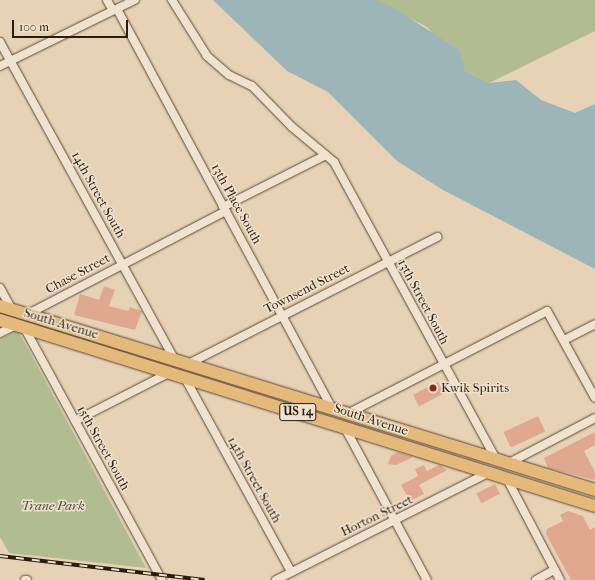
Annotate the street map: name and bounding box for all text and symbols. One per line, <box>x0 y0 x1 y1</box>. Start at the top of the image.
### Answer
scale bar <box>14 12 130 38</box>
text: 100 m <box>19 20 49 34</box>
street label: 14th Street South <box>68 149 128 241</box>
street label: 13th Place South <box>207 161 265 247</box>
street label: Chase Street <box>43 251 113 297</box>
street label: 13th Street South <box>394 257 452 347</box>
street label: Townsend Street <box>262 261 352 317</box>
street label: South Avenue <box>22 305 100 343</box>
place label: Kwik Spirits <box>441 380 509 396</box>
marker: Kwik Spirits <box>428 383 438 393</box>
street label: South Avenue <box>332 401 410 439</box>
road number: US 14 <box>279 402 317 422</box>
street label: 15th Street South <box>73 403 133 493</box>
street label: 14th Street South <box>224 434 284 526</box>
street label: Horton Street <box>339 492 415 540</box>
park label: Trane Park <box>21 498 85 514</box>

